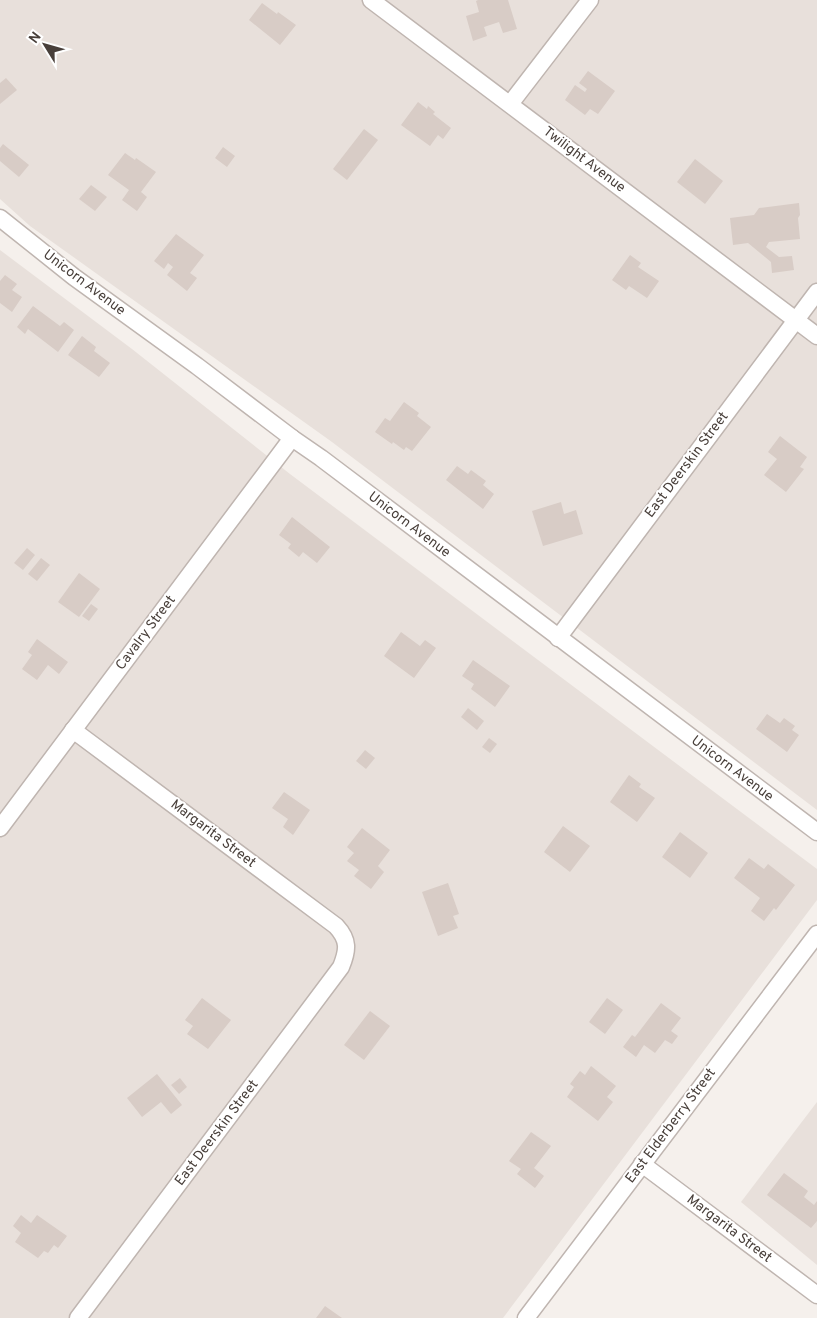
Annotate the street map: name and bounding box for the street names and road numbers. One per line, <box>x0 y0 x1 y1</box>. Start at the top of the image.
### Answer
street label: Twilight Avenue <box>539 123 629 197</box>
street label: Unicorn Avenue <box>39 247 129 319</box>
street label: East Deerskin Street <box>642 409 732 521</box>
street label: Unicorn Avenue <box>364 489 454 561</box>
street label: Cavalry Street <box>112 592 180 674</box>
street label: Unicorn Avenue <box>687 733 777 805</box>
street label: Margarita Street <box>167 796 259 872</box>
street label: East Elderberry Street <box>622 1065 720 1187</box>
street label: East Deerskin Street <box>172 1077 262 1189</box>
street label: Margarita Street <box>683 1191 775 1267</box>

